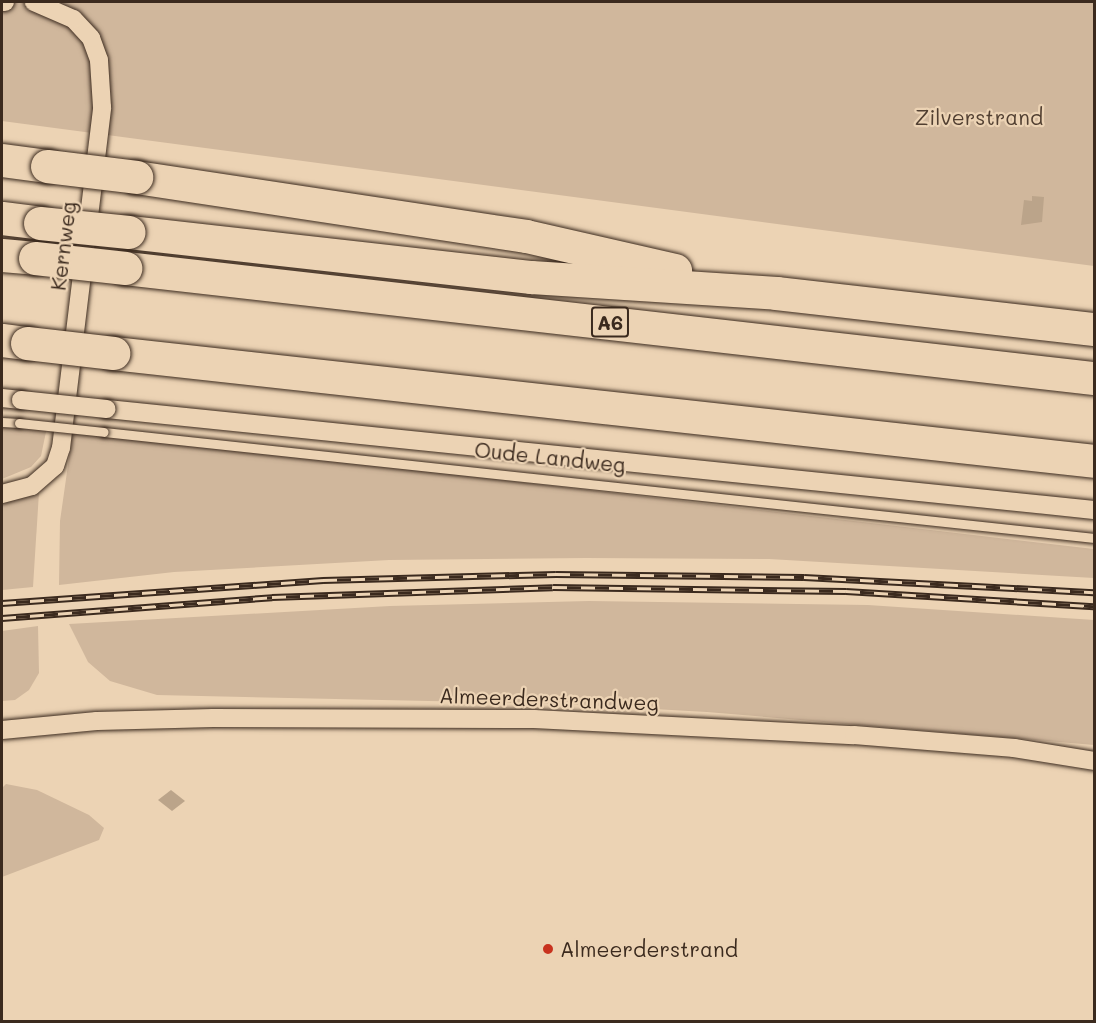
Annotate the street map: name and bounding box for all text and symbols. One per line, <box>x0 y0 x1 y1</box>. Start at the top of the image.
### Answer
park label: Zilverstrand <box>915 104 1043 130</box>
street label: Kernweg <box>45 200 81 292</box>
road number: A6 <box>590 305 630 339</box>
street label: Oude Landweg <box>473 437 627 477</box>
street label: Almeerderstrandweg <box>439 683 659 715</box>
place label: Almeerderstrand <box>560 936 738 962</box>
marker: Almeerderstrand <box>541 942 555 956</box>

